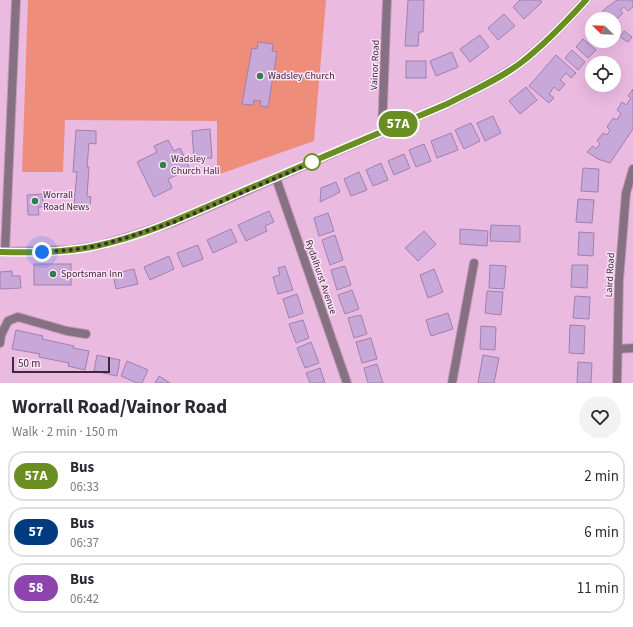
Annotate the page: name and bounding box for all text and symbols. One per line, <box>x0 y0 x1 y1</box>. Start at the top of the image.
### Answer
north arrow <box>585 12 621 48</box>
map controls <box>585 12 621 92</box>
street label: Vainor Road <box>367 40 383 90</box>
button: locate <box>585 56 621 92</box>
place label: Wadsley Church <box>268 69 335 83</box>
marker: Wadsley Church <box>255 71 265 81</box>
line badge: 57A <box>375 111 421 137</box>
text: 57A <box>387 114 409 134</box>
place label: Wadsley Church Hall <box>171 152 220 178</box>
unlabelled marker <box>303 153 321 171</box>
marker: Wadsley Church Hall <box>158 160 168 170</box>
place label: Worrall Road News <box>43 188 89 214</box>
marker: Worrall Road News <box>30 196 40 206</box>
street label: Rydalhurst Avenue <box>302 238 340 316</box>
your location <box>32 242 52 262</box>
street label: Laird Road <box>602 252 618 298</box>
place label: Sportsman Inn <box>61 267 123 281</box>
marker: Sportsman Inn <box>48 269 58 279</box>
scale bar <box>12 355 110 374</box>
text: 50 m <box>18 356 40 371</box>
text: Worrall Road/Vainor Road <box>12 394 227 421</box>
button: heart <box>579 396 621 438</box>
text: Walk · 2 min · 150 m <box>12 423 118 441</box>
text: Bus <box>70 457 94 478</box>
text: 57A <box>25 466 47 486</box>
text: 2 min <box>584 466 619 487</box>
text: 06:33 <box>70 478 99 496</box>
text: Bus <box>70 513 94 534</box>
text: 57 <box>29 522 43 542</box>
text: 6 min <box>584 522 619 543</box>
text: 06:37 <box>70 534 99 552</box>
text: Bus <box>70 569 94 590</box>
text: 58 <box>29 578 43 598</box>
text: 11 min <box>577 578 619 599</box>
text: 06:42 <box>70 590 99 608</box>

